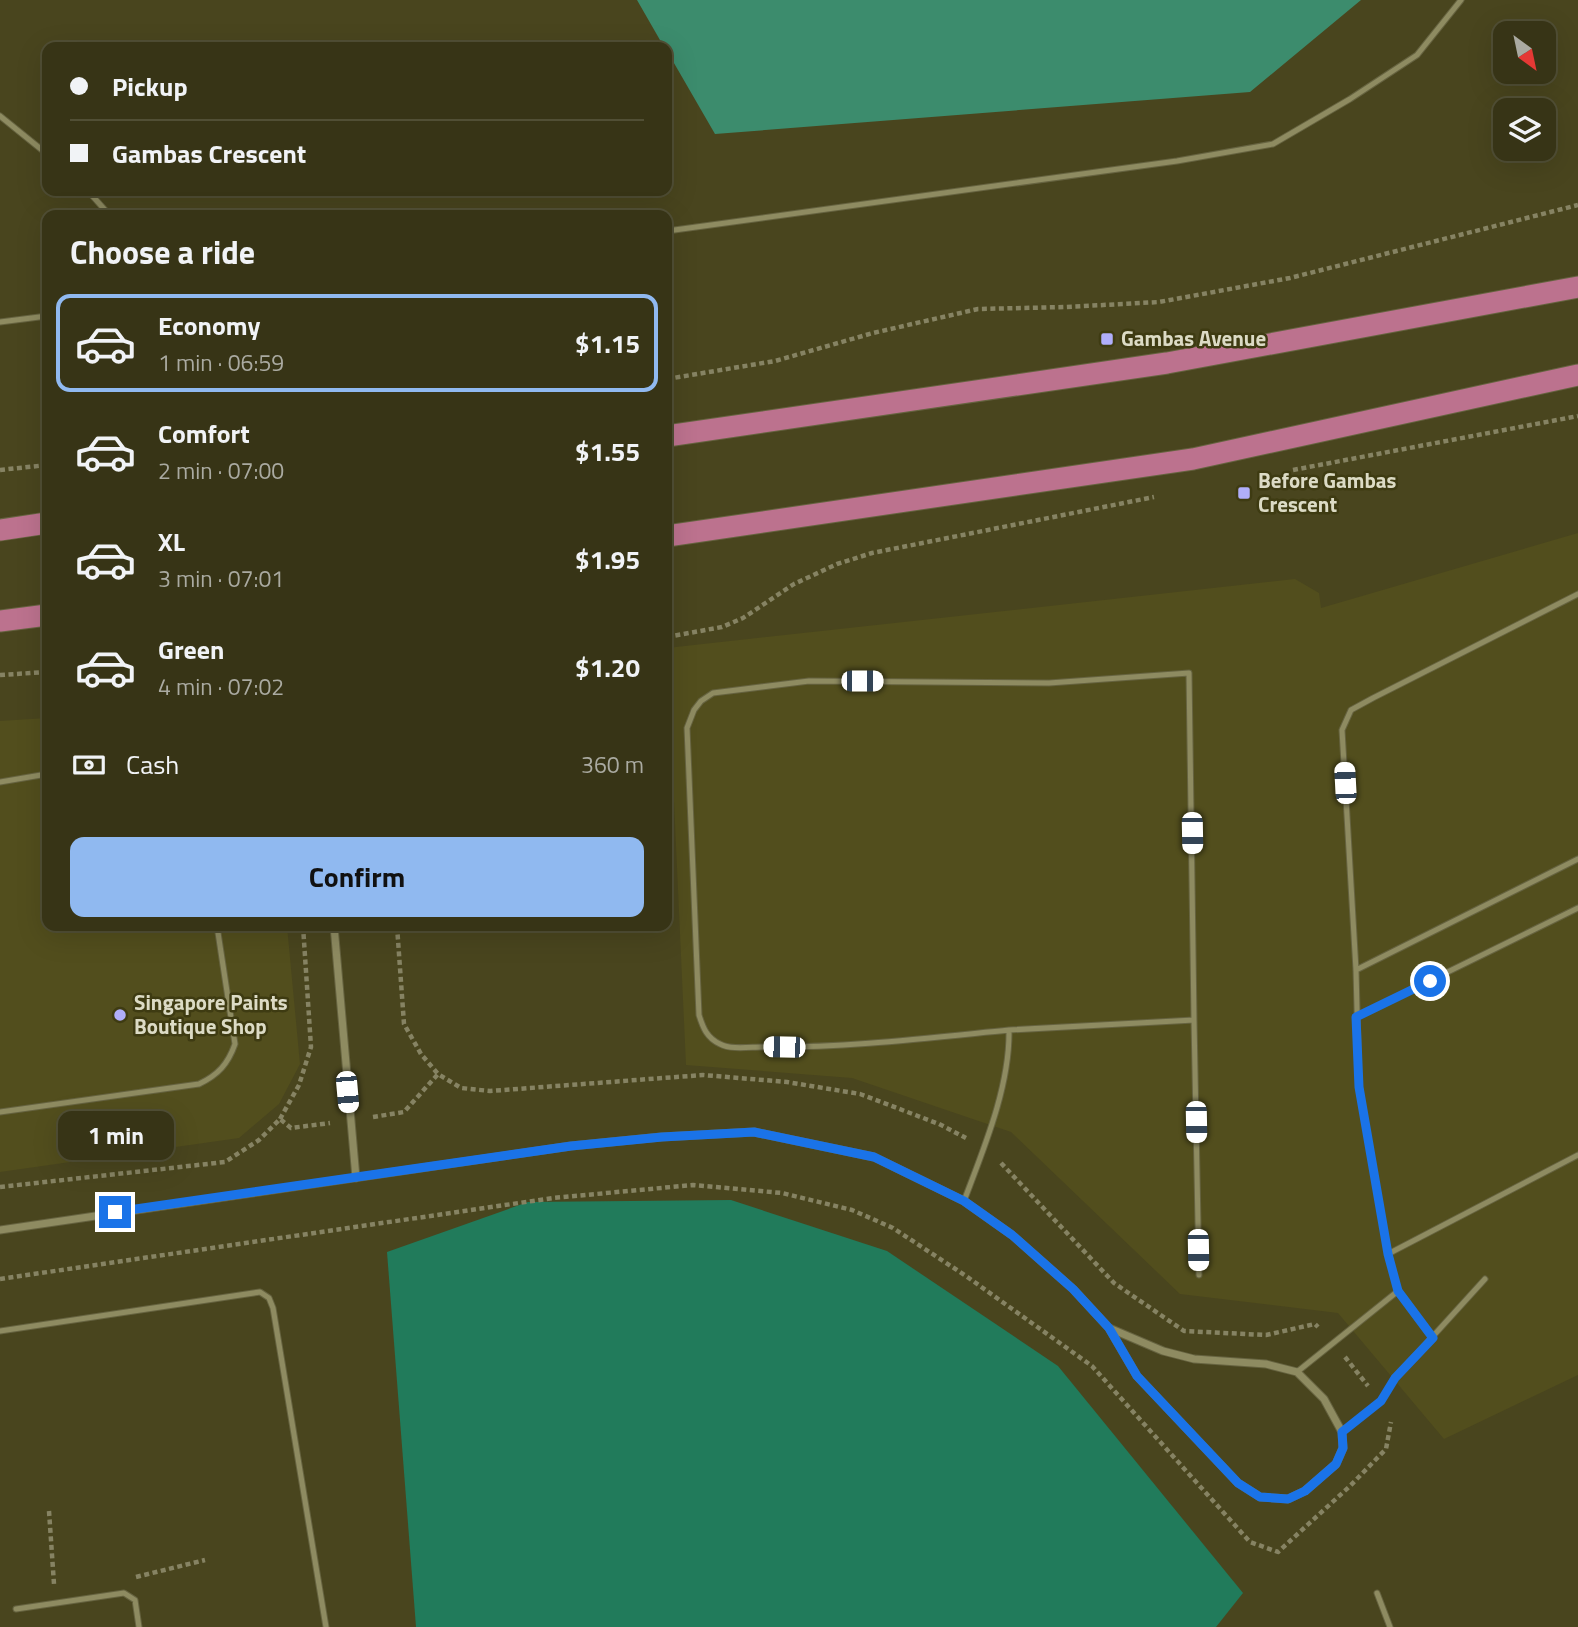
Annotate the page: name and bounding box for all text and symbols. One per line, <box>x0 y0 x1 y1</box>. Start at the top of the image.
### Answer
north arrow <box>1493 21 1556 84</box>
map controls <box>1493 21 1556 161</box>
text: Pickup <box>112 67 188 106</box>
button: layers <box>1493 98 1556 161</box>
text: Gambas Crescent <box>112 134 306 173</box>
text: Choose a ride <box>70 228 255 276</box>
text: Economy <box>158 306 260 345</box>
icon: car <box>74 312 137 375</box>
place label: Gambas Avenue <box>1121 322 1266 354</box>
text: $1.15 <box>575 324 640 363</box>
marker: Gambas Avenue <box>1099 331 1115 347</box>
text: 1 min · 06:59 <box>158 345 284 380</box>
text: Comfort <box>158 414 250 453</box>
icon: car <box>74 420 137 483</box>
text: $1.55 <box>575 432 640 471</box>
text: 2 min · 07:00 <box>158 453 284 488</box>
place label: Before Gambas Crescent <box>1258 464 1397 520</box>
marker: Before Gambas Crescent <box>1236 485 1252 501</box>
text: XL <box>158 522 185 561</box>
icon: car <box>74 528 137 591</box>
text: $1.95 <box>575 540 640 579</box>
text: 3 min · 07:01 <box>158 561 284 596</box>
text: Green <box>158 630 224 669</box>
icon: car <box>74 636 137 699</box>
text: $1.20 <box>575 648 640 687</box>
text: 4 min · 07:02 <box>158 669 284 704</box>
car <box>842 671 884 692</box>
text: Cash <box>126 745 179 784</box>
icon: cash <box>70 746 108 784</box>
text: 360 m <box>581 747 644 782</box>
car <box>1334 761 1357 805</box>
car <box>1182 812 1203 854</box>
button: Confirm <box>70 837 644 917</box>
route start <box>1414 965 1446 997</box>
place label: Singapore Paints Boutique Shop <box>134 986 288 1042</box>
marker: Singapore Paints Boutique Shop <box>112 1007 128 1023</box>
car <box>763 1036 806 1058</box>
car <box>335 1070 360 1114</box>
car <box>1186 1101 1207 1143</box>
callout: 1 min <box>57 1110 173 1160</box>
text: 1 min <box>88 1118 144 1153</box>
route end <box>99 1196 131 1228</box>
car <box>1188 1229 1209 1271</box>

